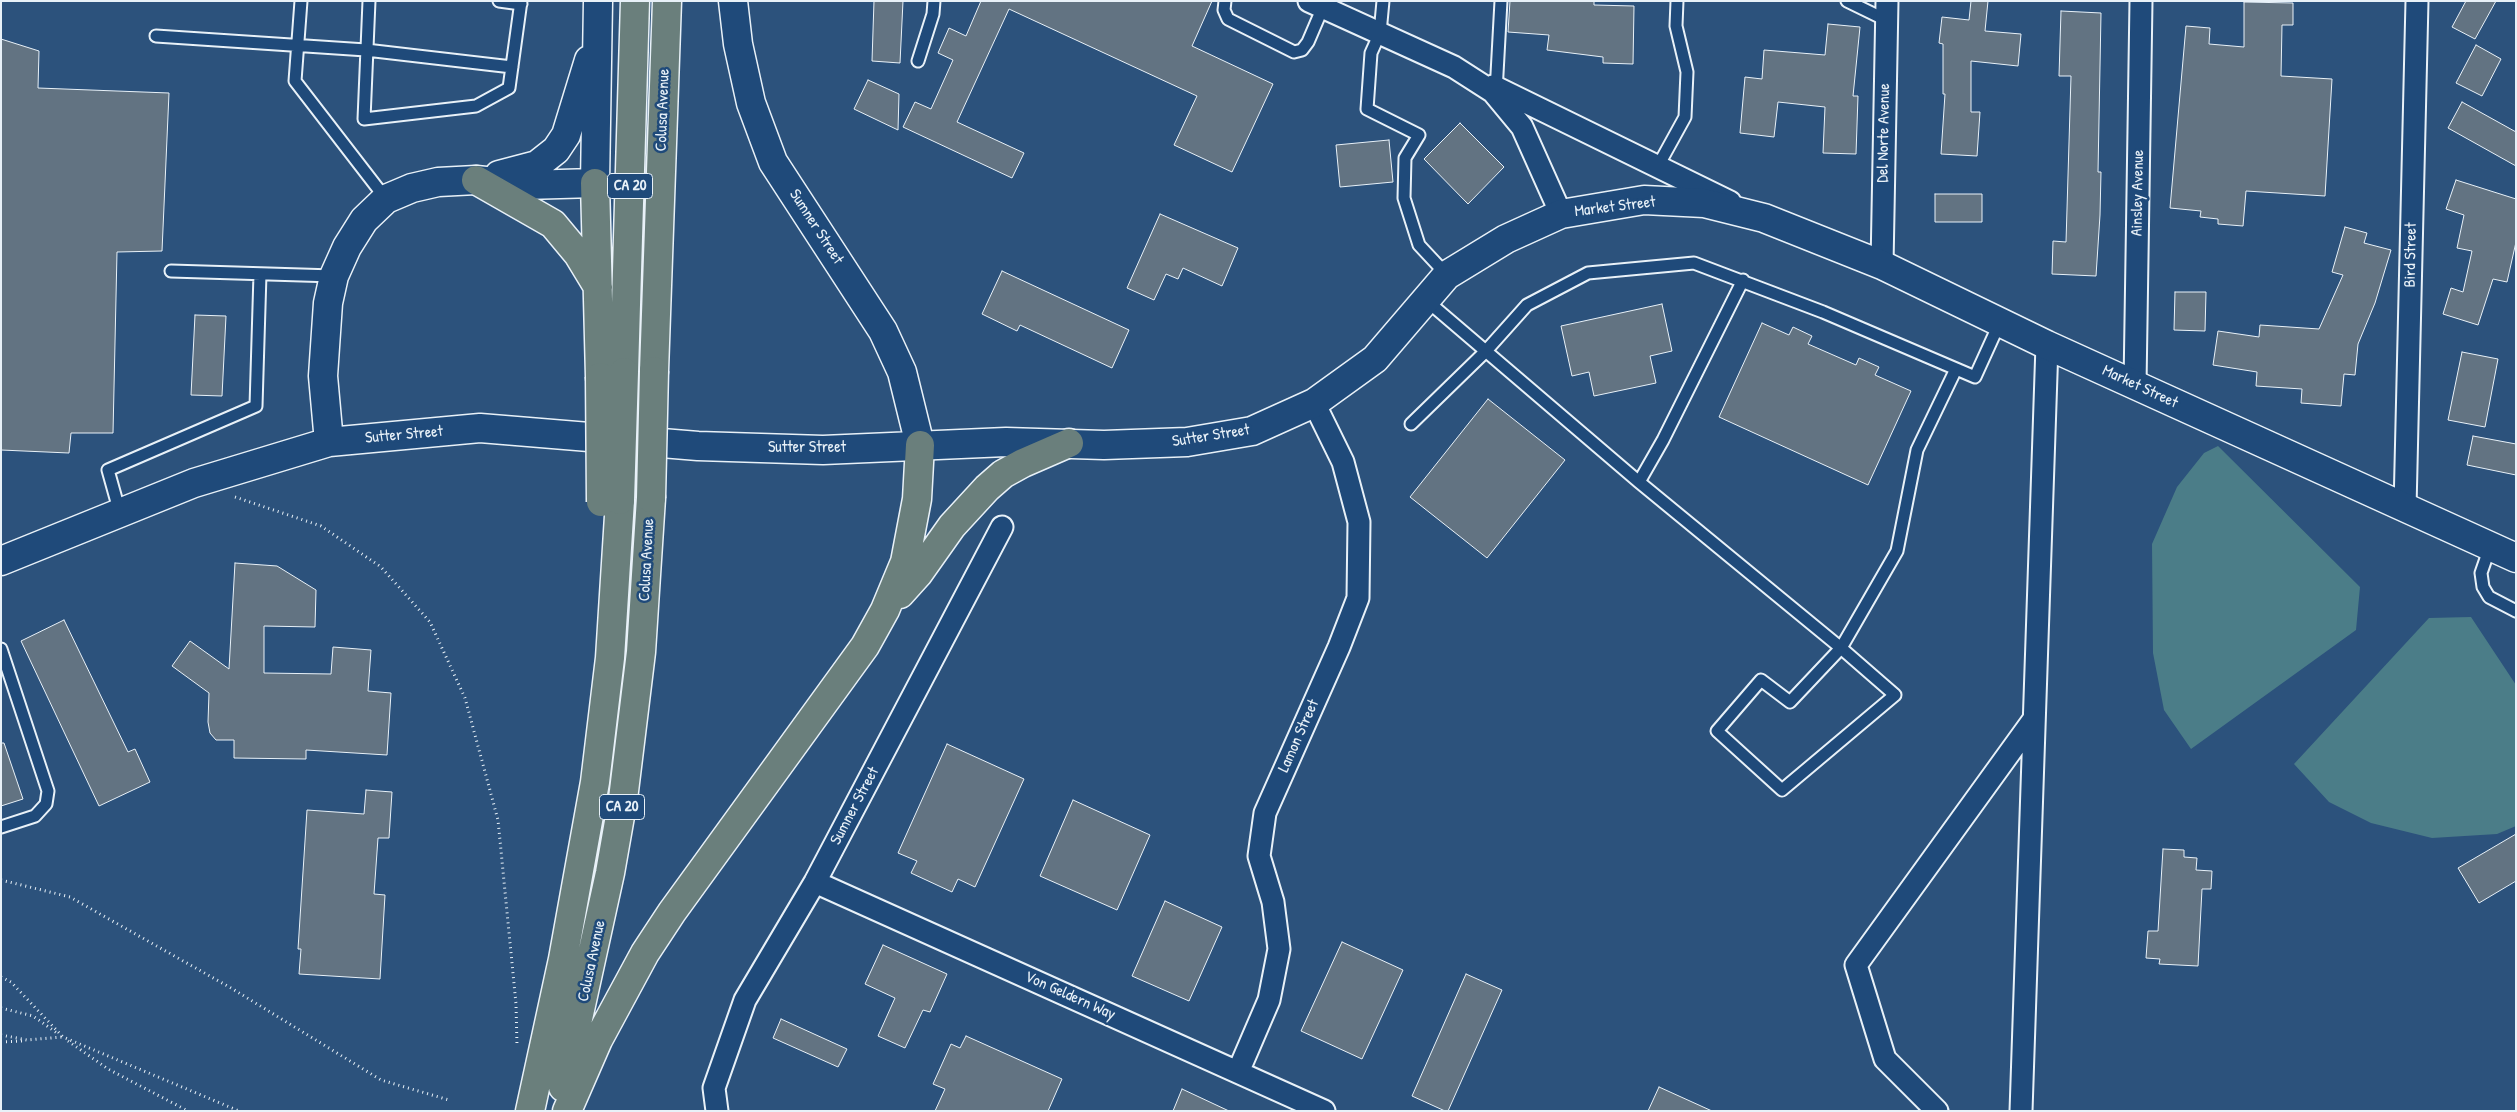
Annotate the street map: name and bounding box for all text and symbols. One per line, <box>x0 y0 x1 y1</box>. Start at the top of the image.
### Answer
street label: Colusa Avenue <box>652 68 674 152</box>
street label: Del Norte Avenue <box>1874 83 1894 183</box>
street label: Ainsley Avenue <box>2128 150 2148 236</box>
road number: CA 20 <box>608 174 652 198</box>
street label: Sumner Street <box>785 186 847 268</box>
street label: Market Street <box>1573 193 1657 221</box>
street label: Bird Street <box>2401 222 2421 288</box>
street label: Market Street <box>2099 361 2181 413</box>
street label: Sutter Street <box>1171 420 1251 452</box>
street label: Sutter Street <box>364 422 444 448</box>
street label: Sutter Street <box>768 438 846 458</box>
street label: Colusa Avenue <box>635 518 659 602</box>
street label: Lamon Street <box>1274 697 1324 775</box>
street label: Sumner Street <box>826 764 884 848</box>
road number: CA 20 <box>600 794 644 820</box>
street label: Colusa Avenue <box>574 919 610 1003</box>
street label: Von Geldern Way <box>1022 967 1118 1025</box>

